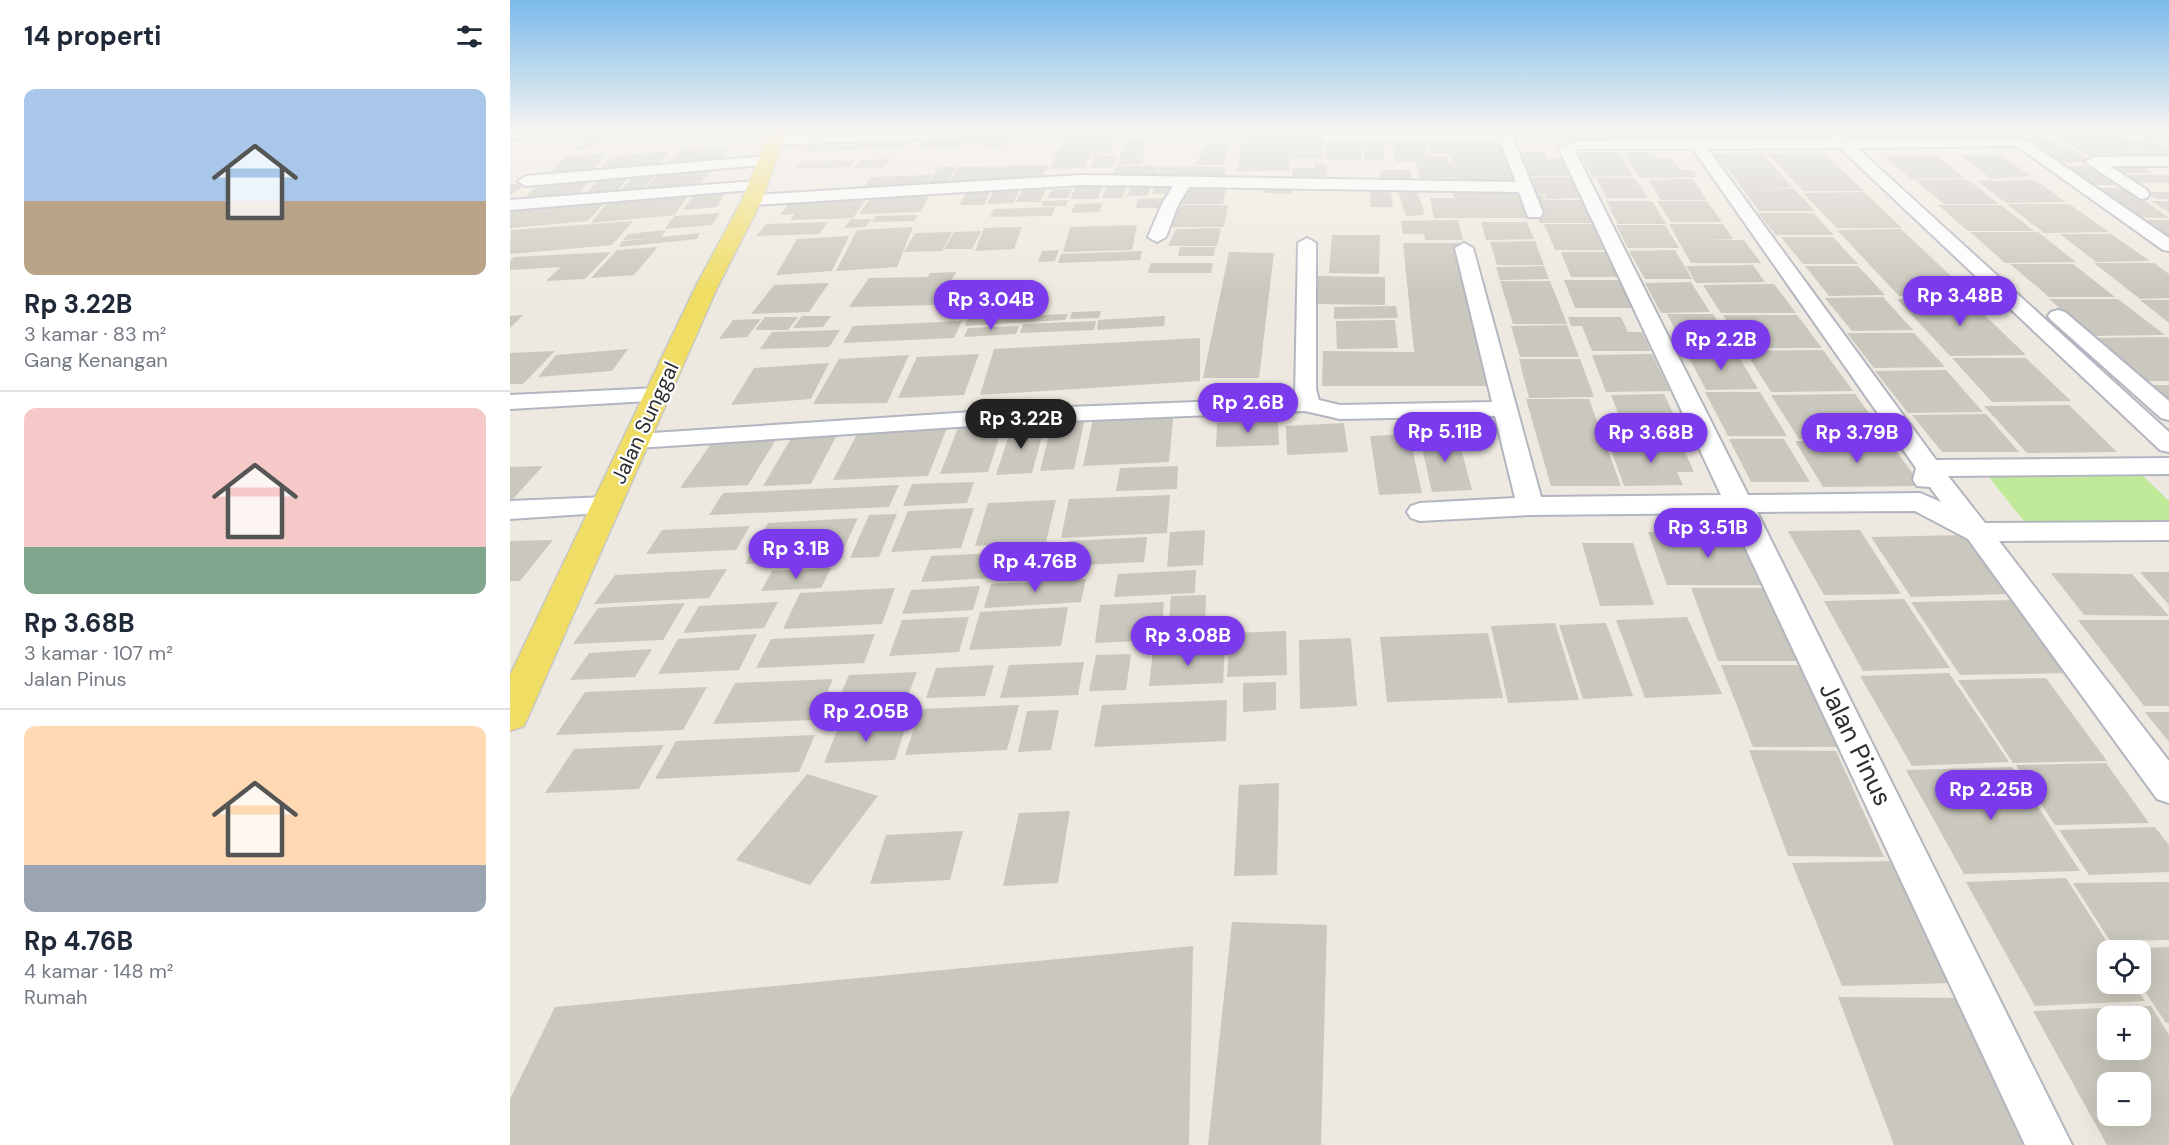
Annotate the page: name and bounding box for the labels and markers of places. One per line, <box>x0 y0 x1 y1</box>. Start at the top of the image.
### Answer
pin: Rp 3.48B <box>1898 276 2022 327</box>
pin: Rp 3.04B <box>929 280 1053 331</box>
pin: Rp 2.2B <box>1666 320 1776 371</box>
pin: Rp 2.6B <box>1193 383 1303 434</box>
pin: Rp 3.22B <box>959 399 1083 450</box>
pin: Rp 5.11B <box>1383 412 1507 463</box>
pin: Rp 3.68B <box>1589 413 1713 464</box>
pin: Rp 3.79B <box>1795 413 1919 464</box>
pin: Rp 3.51B <box>1646 508 1770 559</box>
pin: Rp 3.1B <box>741 529 851 580</box>
pin: Rp 4.76B <box>973 542 1097 593</box>
pin: Rp 3.08B <box>1126 616 1250 667</box>
pin: Rp 2.05B <box>804 692 928 743</box>
pin: Rp 2.25B <box>1929 770 2053 821</box>

